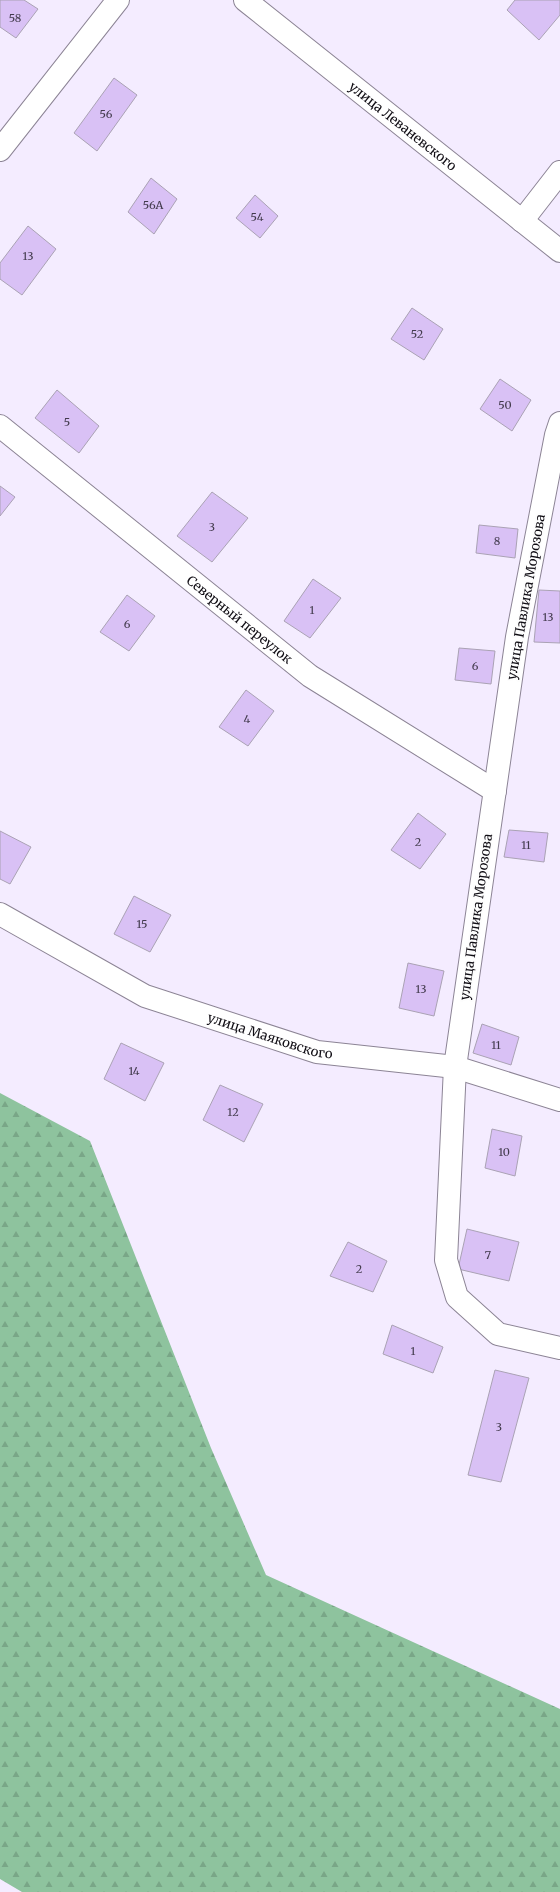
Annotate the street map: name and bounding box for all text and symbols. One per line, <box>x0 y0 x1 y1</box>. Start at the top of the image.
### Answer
house number: 58 <box>9 11 22 25</box>
street label: улица Леваневского <box>346 78 461 174</box>
house number: 56 <box>100 107 113 121</box>
house number: 56А <box>143 198 164 212</box>
house number: 54 <box>251 210 264 224</box>
house number: 13 <box>23 249 33 263</box>
house number: 52 <box>411 327 423 341</box>
house number: 50 <box>498 398 512 412</box>
house number: 5 <box>64 415 70 429</box>
street label: улица Павлика Морозова <box>503 513 549 681</box>
house number: 3 <box>209 520 215 534</box>
house number: 8 <box>494 534 501 548</box>
street label: Северный переулок <box>183 572 297 668</box>
house number: 1 <box>310 603 315 617</box>
house number: 13 <box>543 610 553 624</box>
house number: 6 <box>124 617 131 631</box>
house number: 6 <box>472 659 479 673</box>
house number: 4 <box>244 712 251 726</box>
street label: улица Павлика Морозова <box>456 833 496 1001</box>
house number: 2 <box>415 835 421 849</box>
house number: 11 <box>521 838 531 852</box>
house number: 15 <box>136 917 148 931</box>
house number: 13 <box>416 982 426 996</box>
street label: улица Маяковского <box>205 1008 334 1062</box>
house number: 11 <box>491 1038 501 1052</box>
house number: 14 <box>128 1064 140 1078</box>
house number: 12 <box>227 1105 239 1119</box>
house number: 10 <box>498 1145 510 1159</box>
house number: 7 <box>485 1248 491 1262</box>
house number: 2 <box>356 1262 362 1276</box>
house number: 1 <box>411 1344 416 1358</box>
house number: 3 <box>496 1420 502 1434</box>

